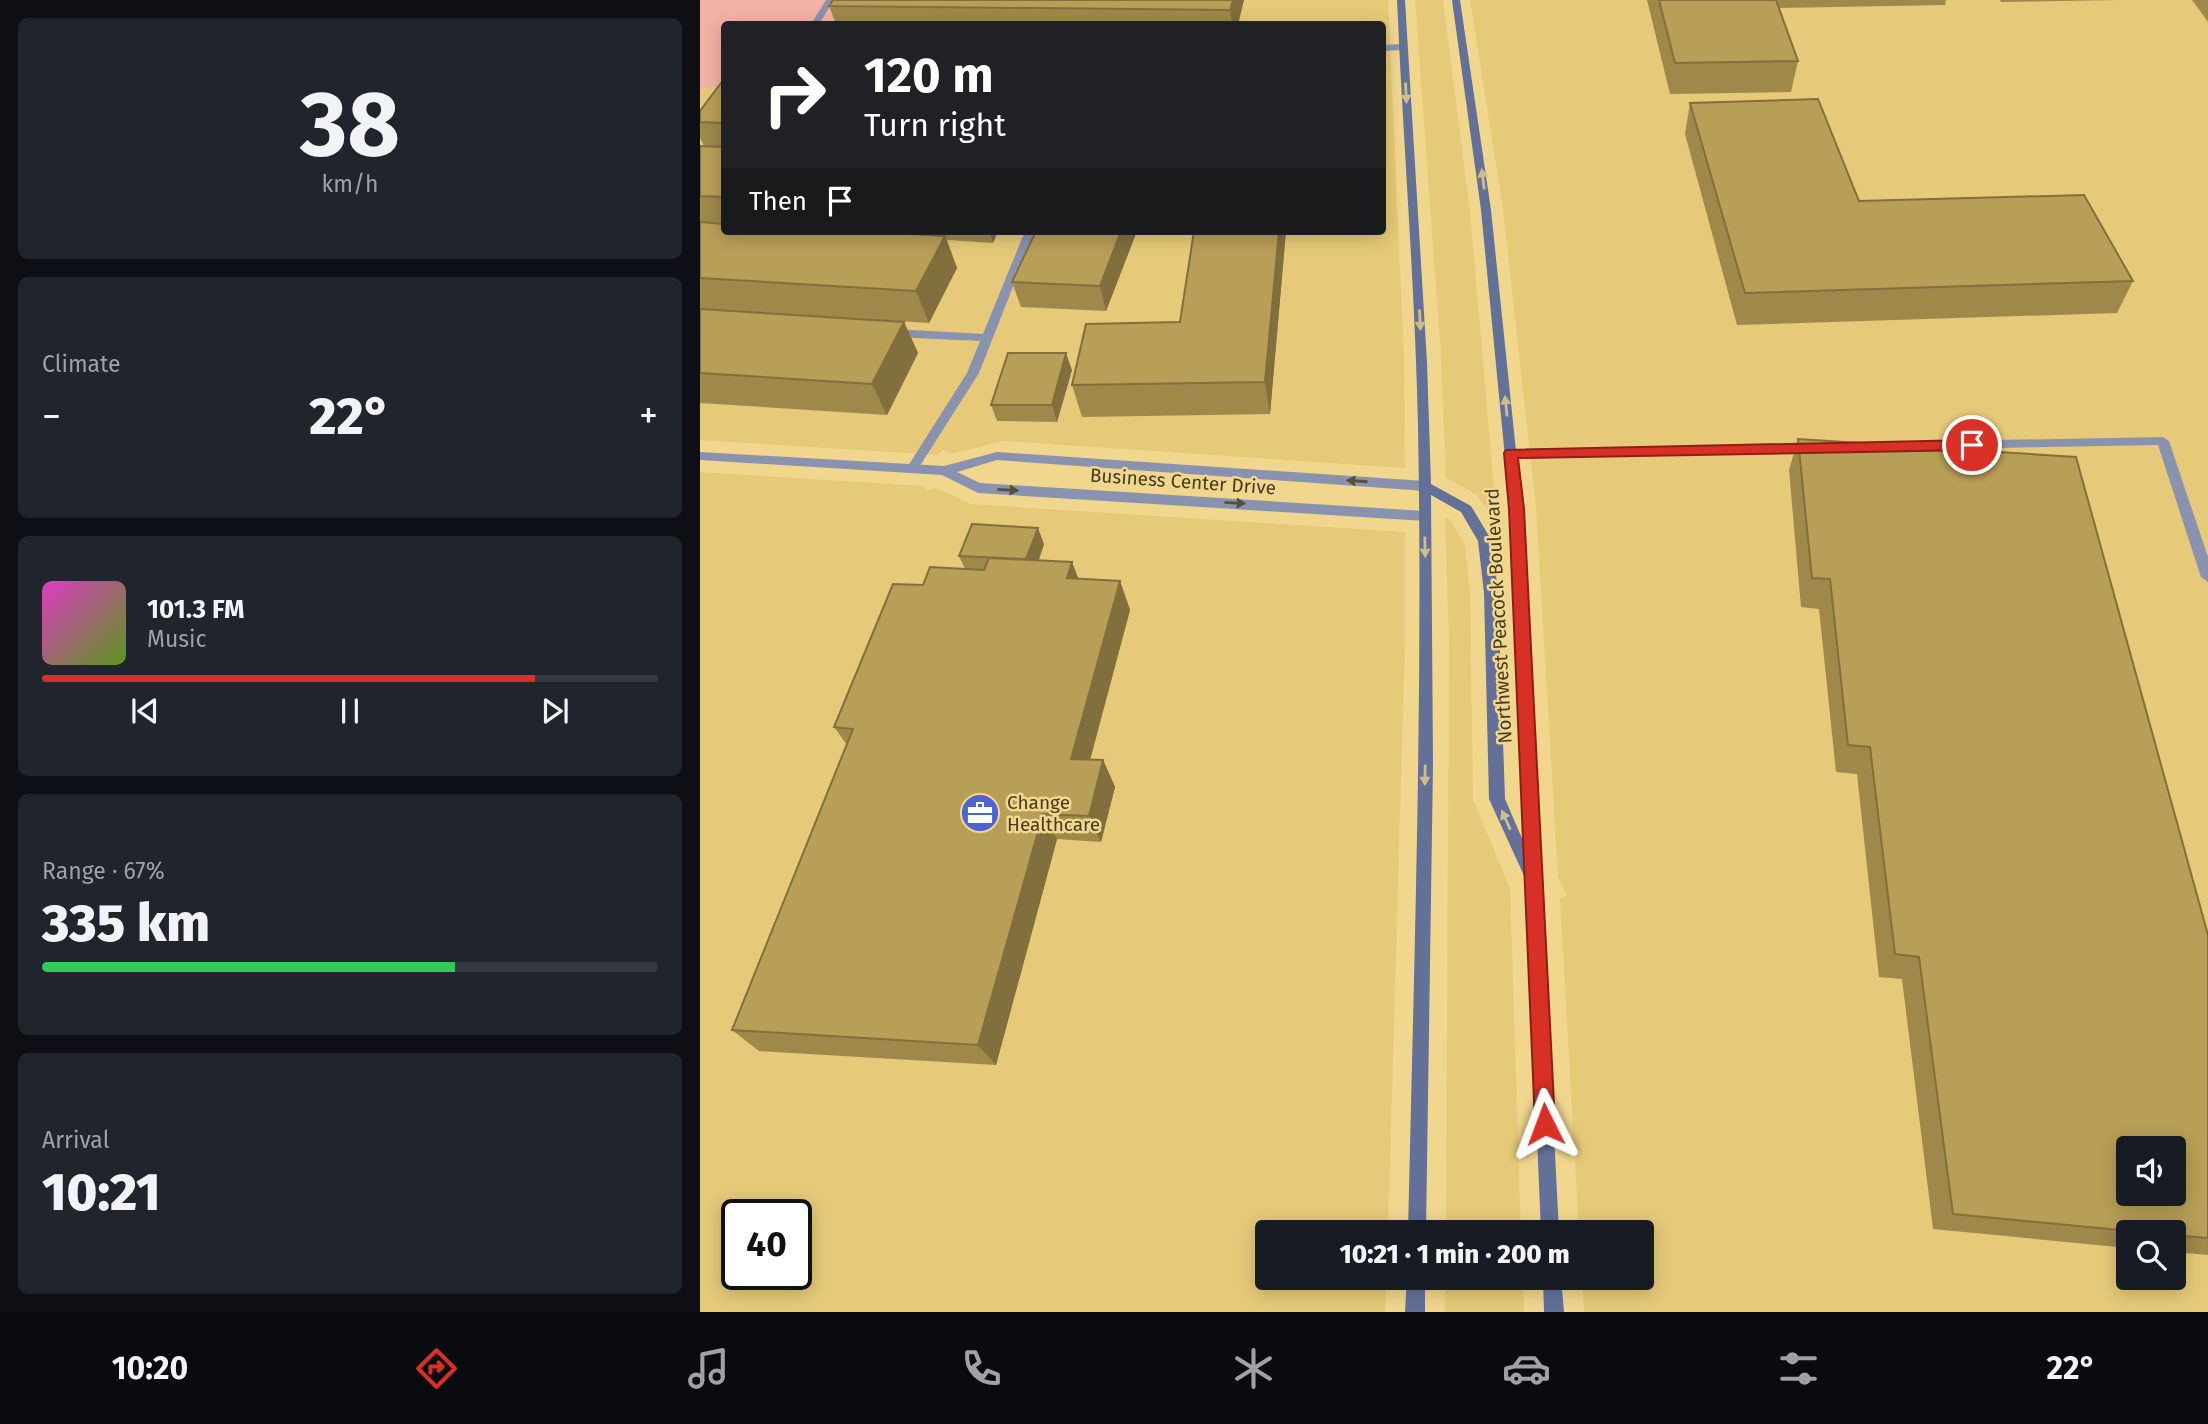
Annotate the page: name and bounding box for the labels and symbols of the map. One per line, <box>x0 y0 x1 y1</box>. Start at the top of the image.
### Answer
one-way arrow <box>1401 82 1412 104</box>
one-way arrow <box>1477 168 1488 190</box>
one-way arrow <box>1415 309 1426 331</box>
one-way arrow <box>1500 394 1511 416</box>
pin <box>1942 415 2002 475</box>
street label: Business Center Drive <box>1089 464 1277 499</box>
one-way arrow <box>1346 475 1368 486</box>
one-way arrow <box>997 484 1019 495</box>
street label: Northwest Peacock Boulevard <box>1480 488 1517 744</box>
one-way arrow <box>1224 498 1246 509</box>
one-way arrow <box>1419 536 1431 558</box>
one-way arrow <box>1419 764 1430 786</box>
place label: Change Healthcare <box>1007 791 1100 836</box>
office icon: Change Healthcare <box>959 792 1001 834</box>
one-way arrow <box>1500 810 1512 830</box>
position arrow <box>1508 1087 1582 1161</box>
speed limit sign: 40 <box>721 1199 812 1290</box>

